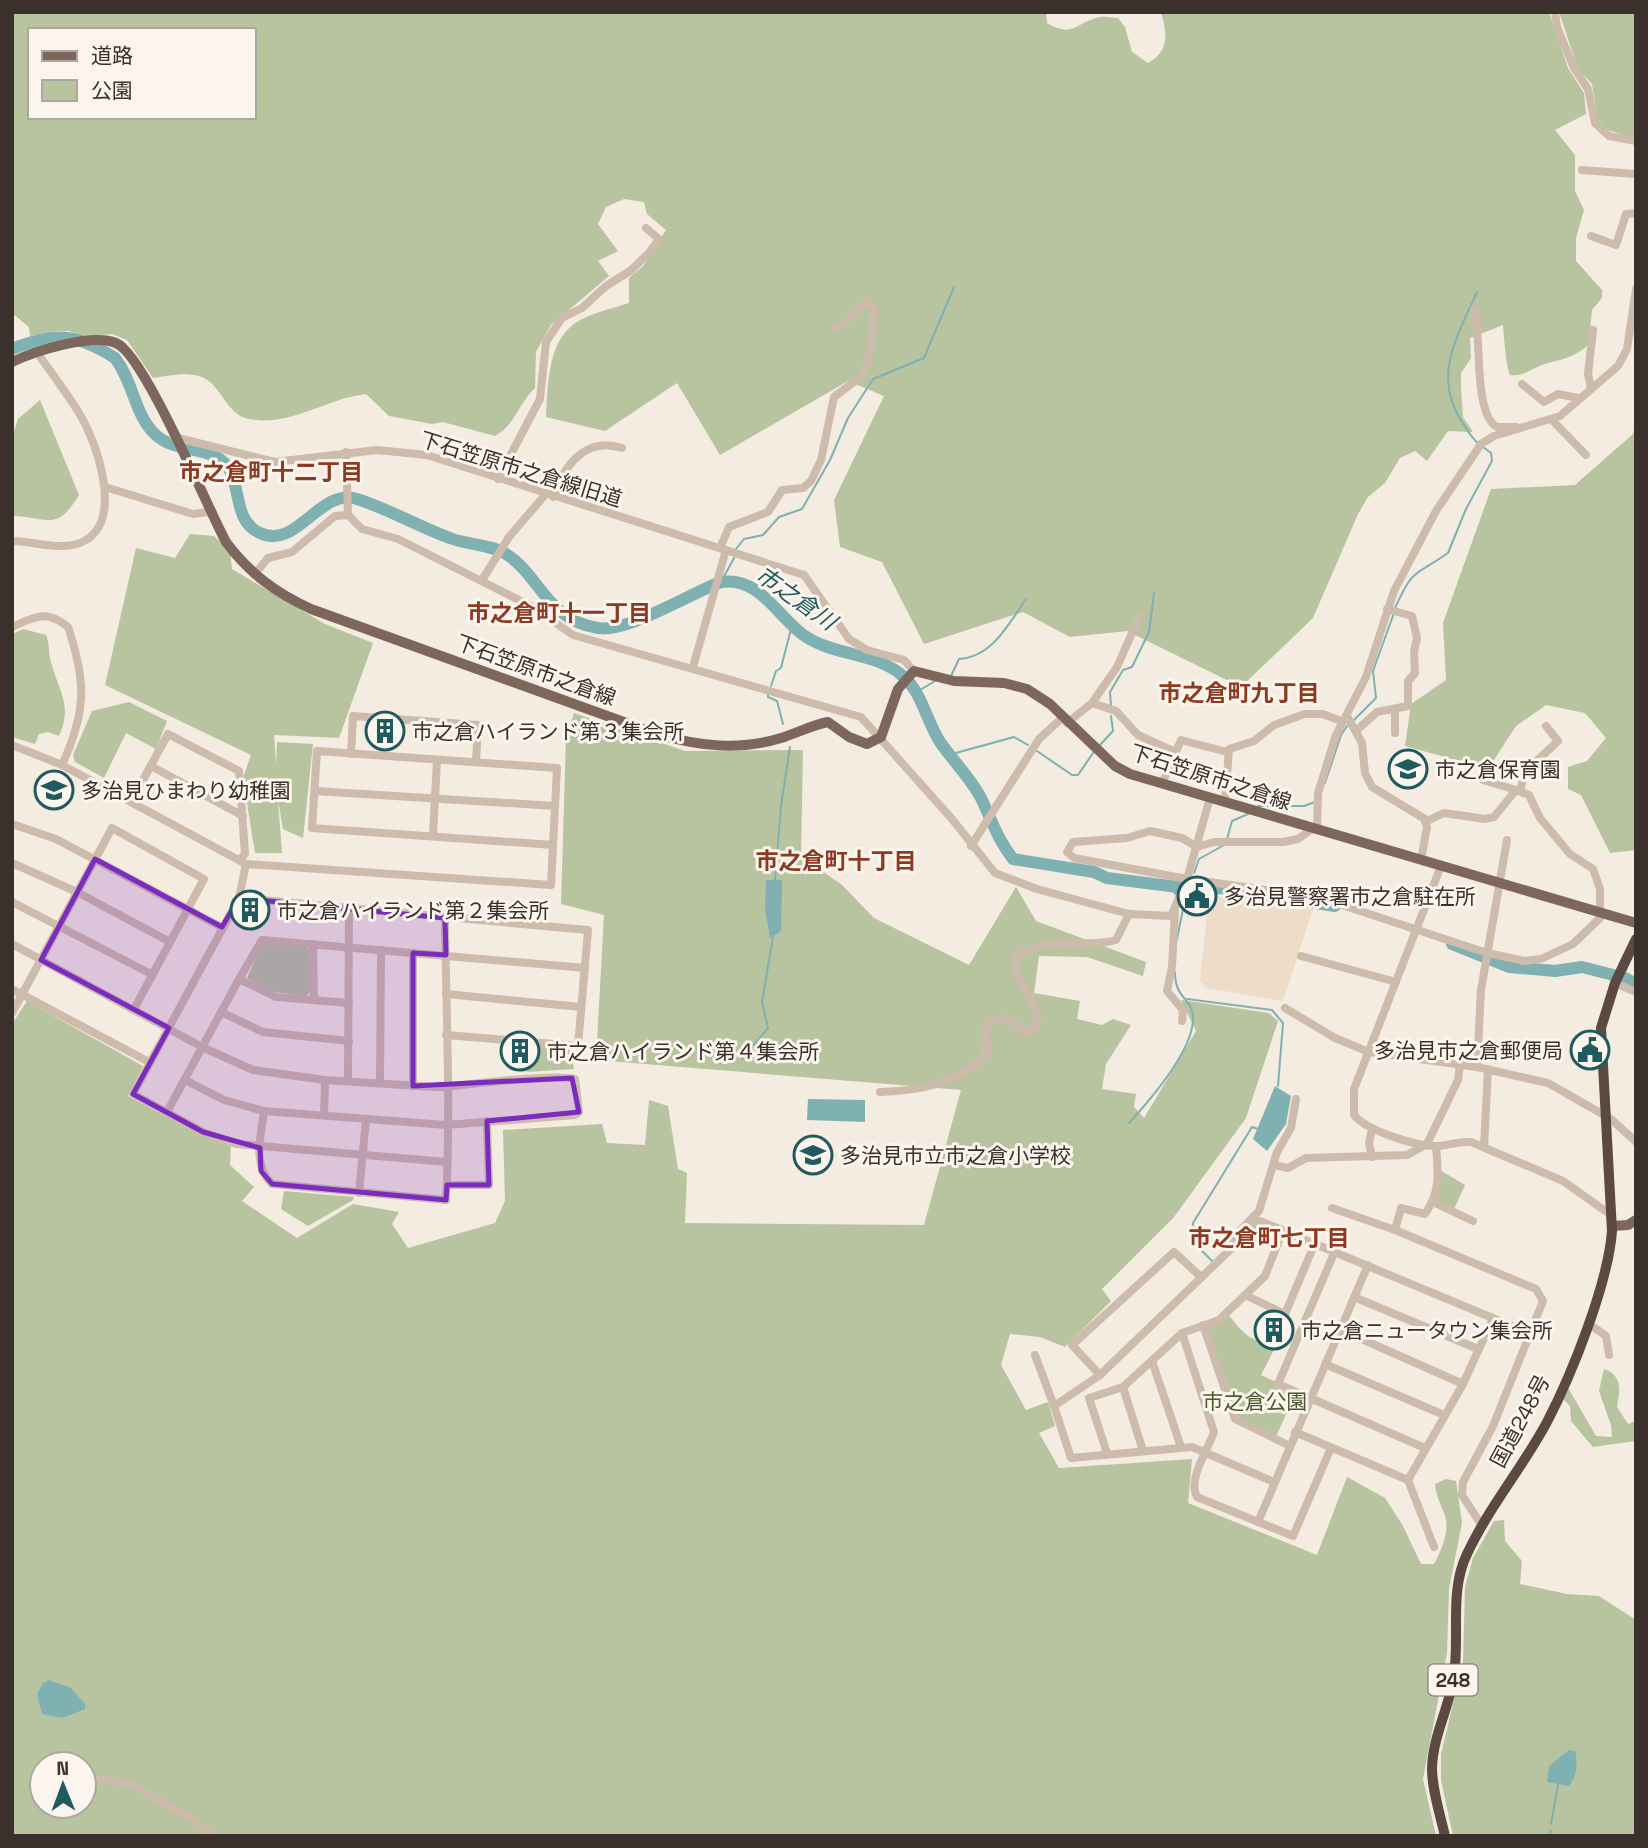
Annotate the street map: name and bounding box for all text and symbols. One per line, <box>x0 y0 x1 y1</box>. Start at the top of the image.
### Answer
legend <box>28 28 256 119</box>
text: 道路 <box>91 42 133 69</box>
text: 公園 <box>91 77 133 104</box>
street label: 下石笠原市之倉線旧道 <box>417 425 625 513</box>
district label: 市之倉町十二丁目 <box>179 457 363 487</box>
water label: 市之倉川 <box>750 559 845 638</box>
district label: 市之倉町十一丁目 <box>467 598 651 628</box>
street label: 下石笠原市之倉線 <box>452 629 620 711</box>
district label: 市之倉町九丁目 <box>1159 678 1320 708</box>
building icon: 市之倉ハイランド第３集会所 <box>364 710 406 752</box>
place label: 市之倉ハイランド第３集会所 <box>412 718 685 745</box>
street label: 下石笠原市之倉線 <box>1127 738 1295 816</box>
school or university icon: 市之倉保育園 <box>1387 748 1429 790</box>
place label: 市之倉保育園 <box>1435 756 1561 783</box>
school or university icon: 多治見ひまわり幼稚園 <box>33 769 75 811</box>
place label: 多治見ひまわり幼稚園 <box>81 777 291 804</box>
district label: 市之倉町十丁目 <box>756 846 917 876</box>
public building icon: 多治見警察署市之倉駐在所 <box>1176 875 1218 917</box>
place label: 多治見警察署市之倉駐在所 <box>1224 883 1476 910</box>
building icon: 市之倉ハイランド第２集会所 <box>229 889 271 931</box>
place label: 市之倉ハイランド第２集会所 <box>277 897 550 924</box>
public building icon: 多治見市之倉郵便局 <box>1569 1029 1611 1071</box>
building icon: 市之倉ハイランド第４集会所 <box>499 1030 541 1072</box>
place label: 多治見市之倉郵便局 <box>1374 1037 1563 1064</box>
place label: 市之倉ハイランド第４集会所 <box>547 1038 820 1065</box>
school or university icon: 多治見市立市之倉小学校 <box>792 1134 834 1176</box>
place label: 多治見市立市之倉小学校 <box>840 1142 1071 1169</box>
district label: 市之倉町七丁目 <box>1189 1223 1350 1253</box>
building icon: 市之倉ニュータウン集会所 <box>1253 1309 1295 1351</box>
place label: 市之倉ニュータウン集会所 <box>1301 1317 1553 1344</box>
street label: 国道248号 <box>1484 1370 1556 1472</box>
park label: 市之倉公園 <box>1203 1388 1308 1415</box>
road number: 248 <box>1428 1664 1478 1696</box>
north arrow <box>28 1750 98 1820</box>
text: N <box>56 1756 69 1781</box>

